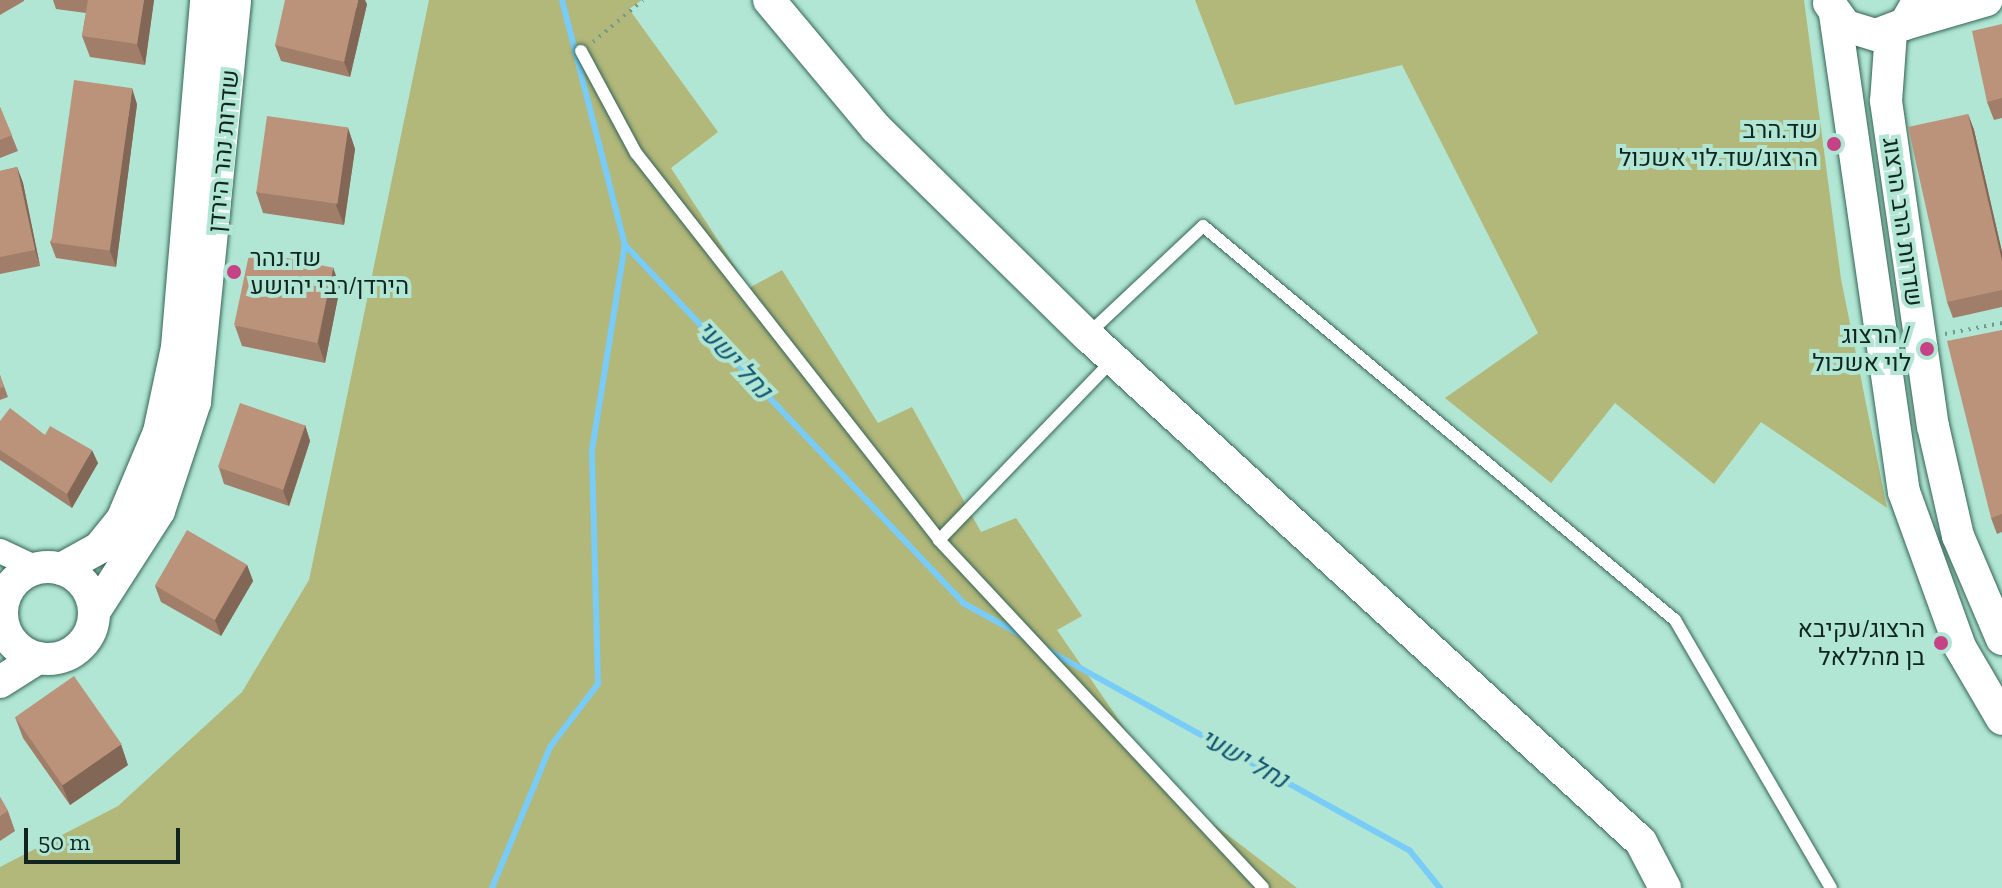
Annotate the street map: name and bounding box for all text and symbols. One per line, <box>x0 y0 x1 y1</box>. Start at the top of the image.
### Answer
street label: שדרות נהר הירדן <box>202 68 244 234</box>
place label: שד.הרב הרצוג/שד.לוי אשכול <box>1619 116 1818 172</box>
marker: שד.הרב הרצוג/שד.לוי אשכול <box>1825 135 1843 153</box>
street label: שדרות הרב הרצוג <box>1877 136 1929 308</box>
place label: שד.נהר הירדן/רבי יהושע <box>250 244 409 300</box>
marker: שד.נהר הירדן/רבי יהושע <box>225 263 243 281</box>
water label: נחל ישעי <box>690 314 778 406</box>
place label: הרצוג / לוי אשכול <box>1812 321 1911 377</box>
marker: הרצוג / לוי אשכול <box>1918 340 1936 358</box>
place label: הרצוג/עקיבא בן מהללאל <box>1797 615 1925 671</box>
marker: הרצוג/עקיבא בן מהללאל <box>1932 634 1950 652</box>
water label: נחל ישעי <box>1195 722 1293 796</box>
scale bar <box>28 812 184 862</box>
text: 50 m <box>38 827 90 856</box>

